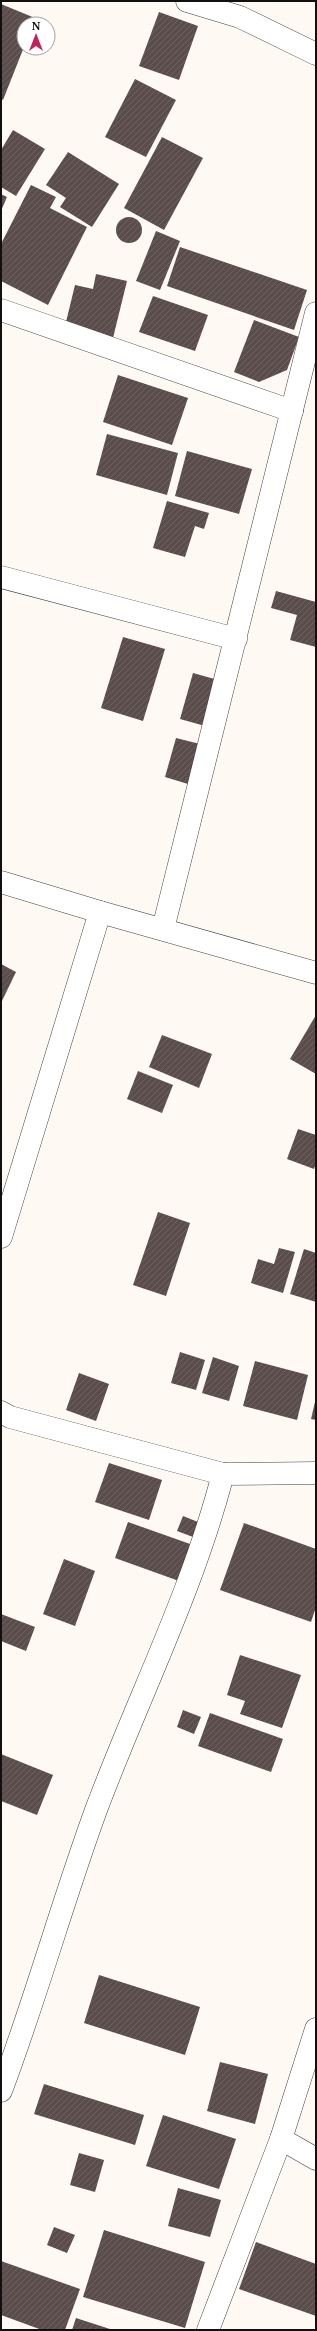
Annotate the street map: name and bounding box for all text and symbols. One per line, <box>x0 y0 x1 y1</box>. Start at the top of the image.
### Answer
north arrow <box>16 16 56 56</box>
text: N <box>32 18 41 33</box>

